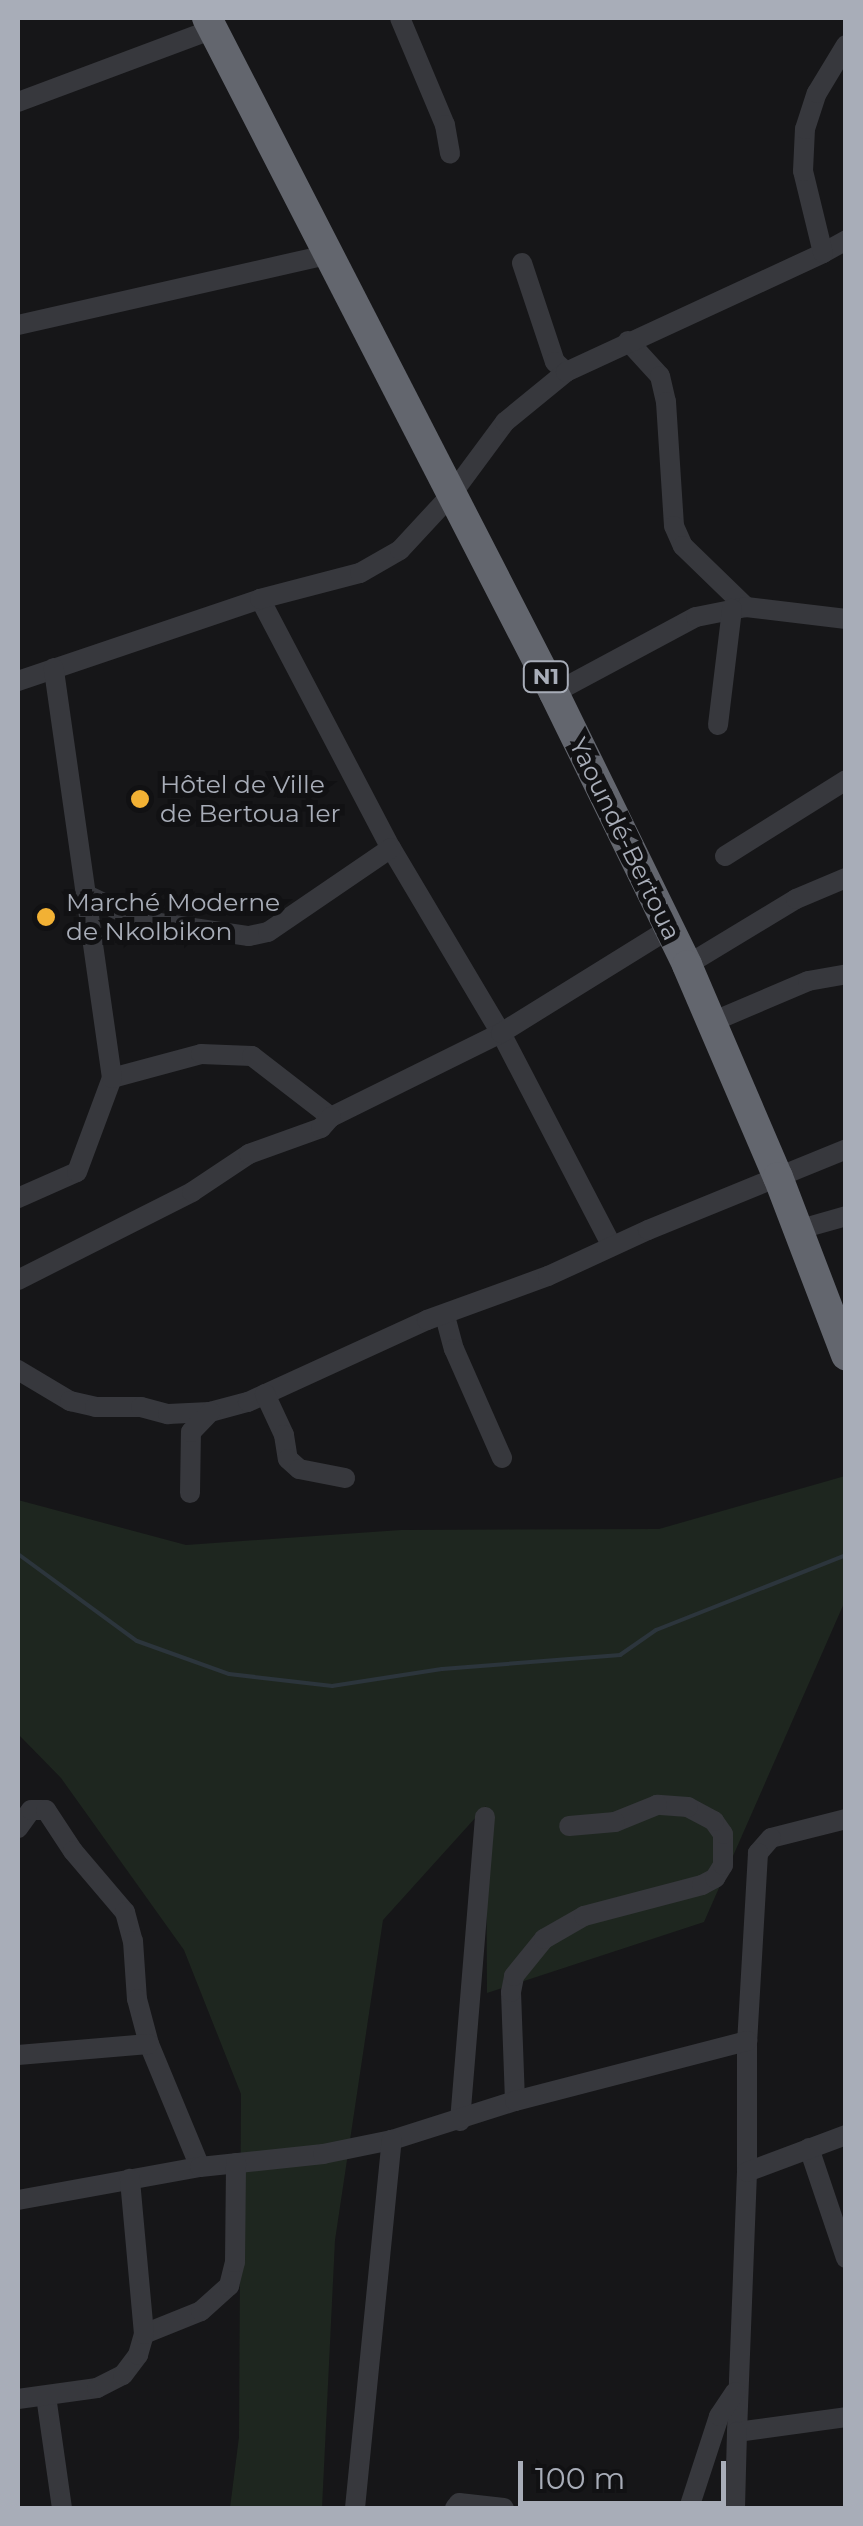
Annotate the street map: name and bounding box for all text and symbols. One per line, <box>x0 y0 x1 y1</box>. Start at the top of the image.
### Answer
road number: N1 <box>521 660 571 694</box>
street label: Yaoundé-Bertoua <box>563 733 687 945</box>
place label: Hôtel de Ville de Bertoua 1er <box>160 770 341 829</box>
marker: Hôtel de Ville de Bertoua 1er <box>129 788 151 810</box>
place label: Marché Moderne de Nkolbikon <box>66 888 280 947</box>
marker: Marché Moderne de Nkolbikon <box>35 906 57 928</box>
scale bar <box>523 2441 730 2503</box>
text: 100 m <box>535 2460 625 2497</box>

